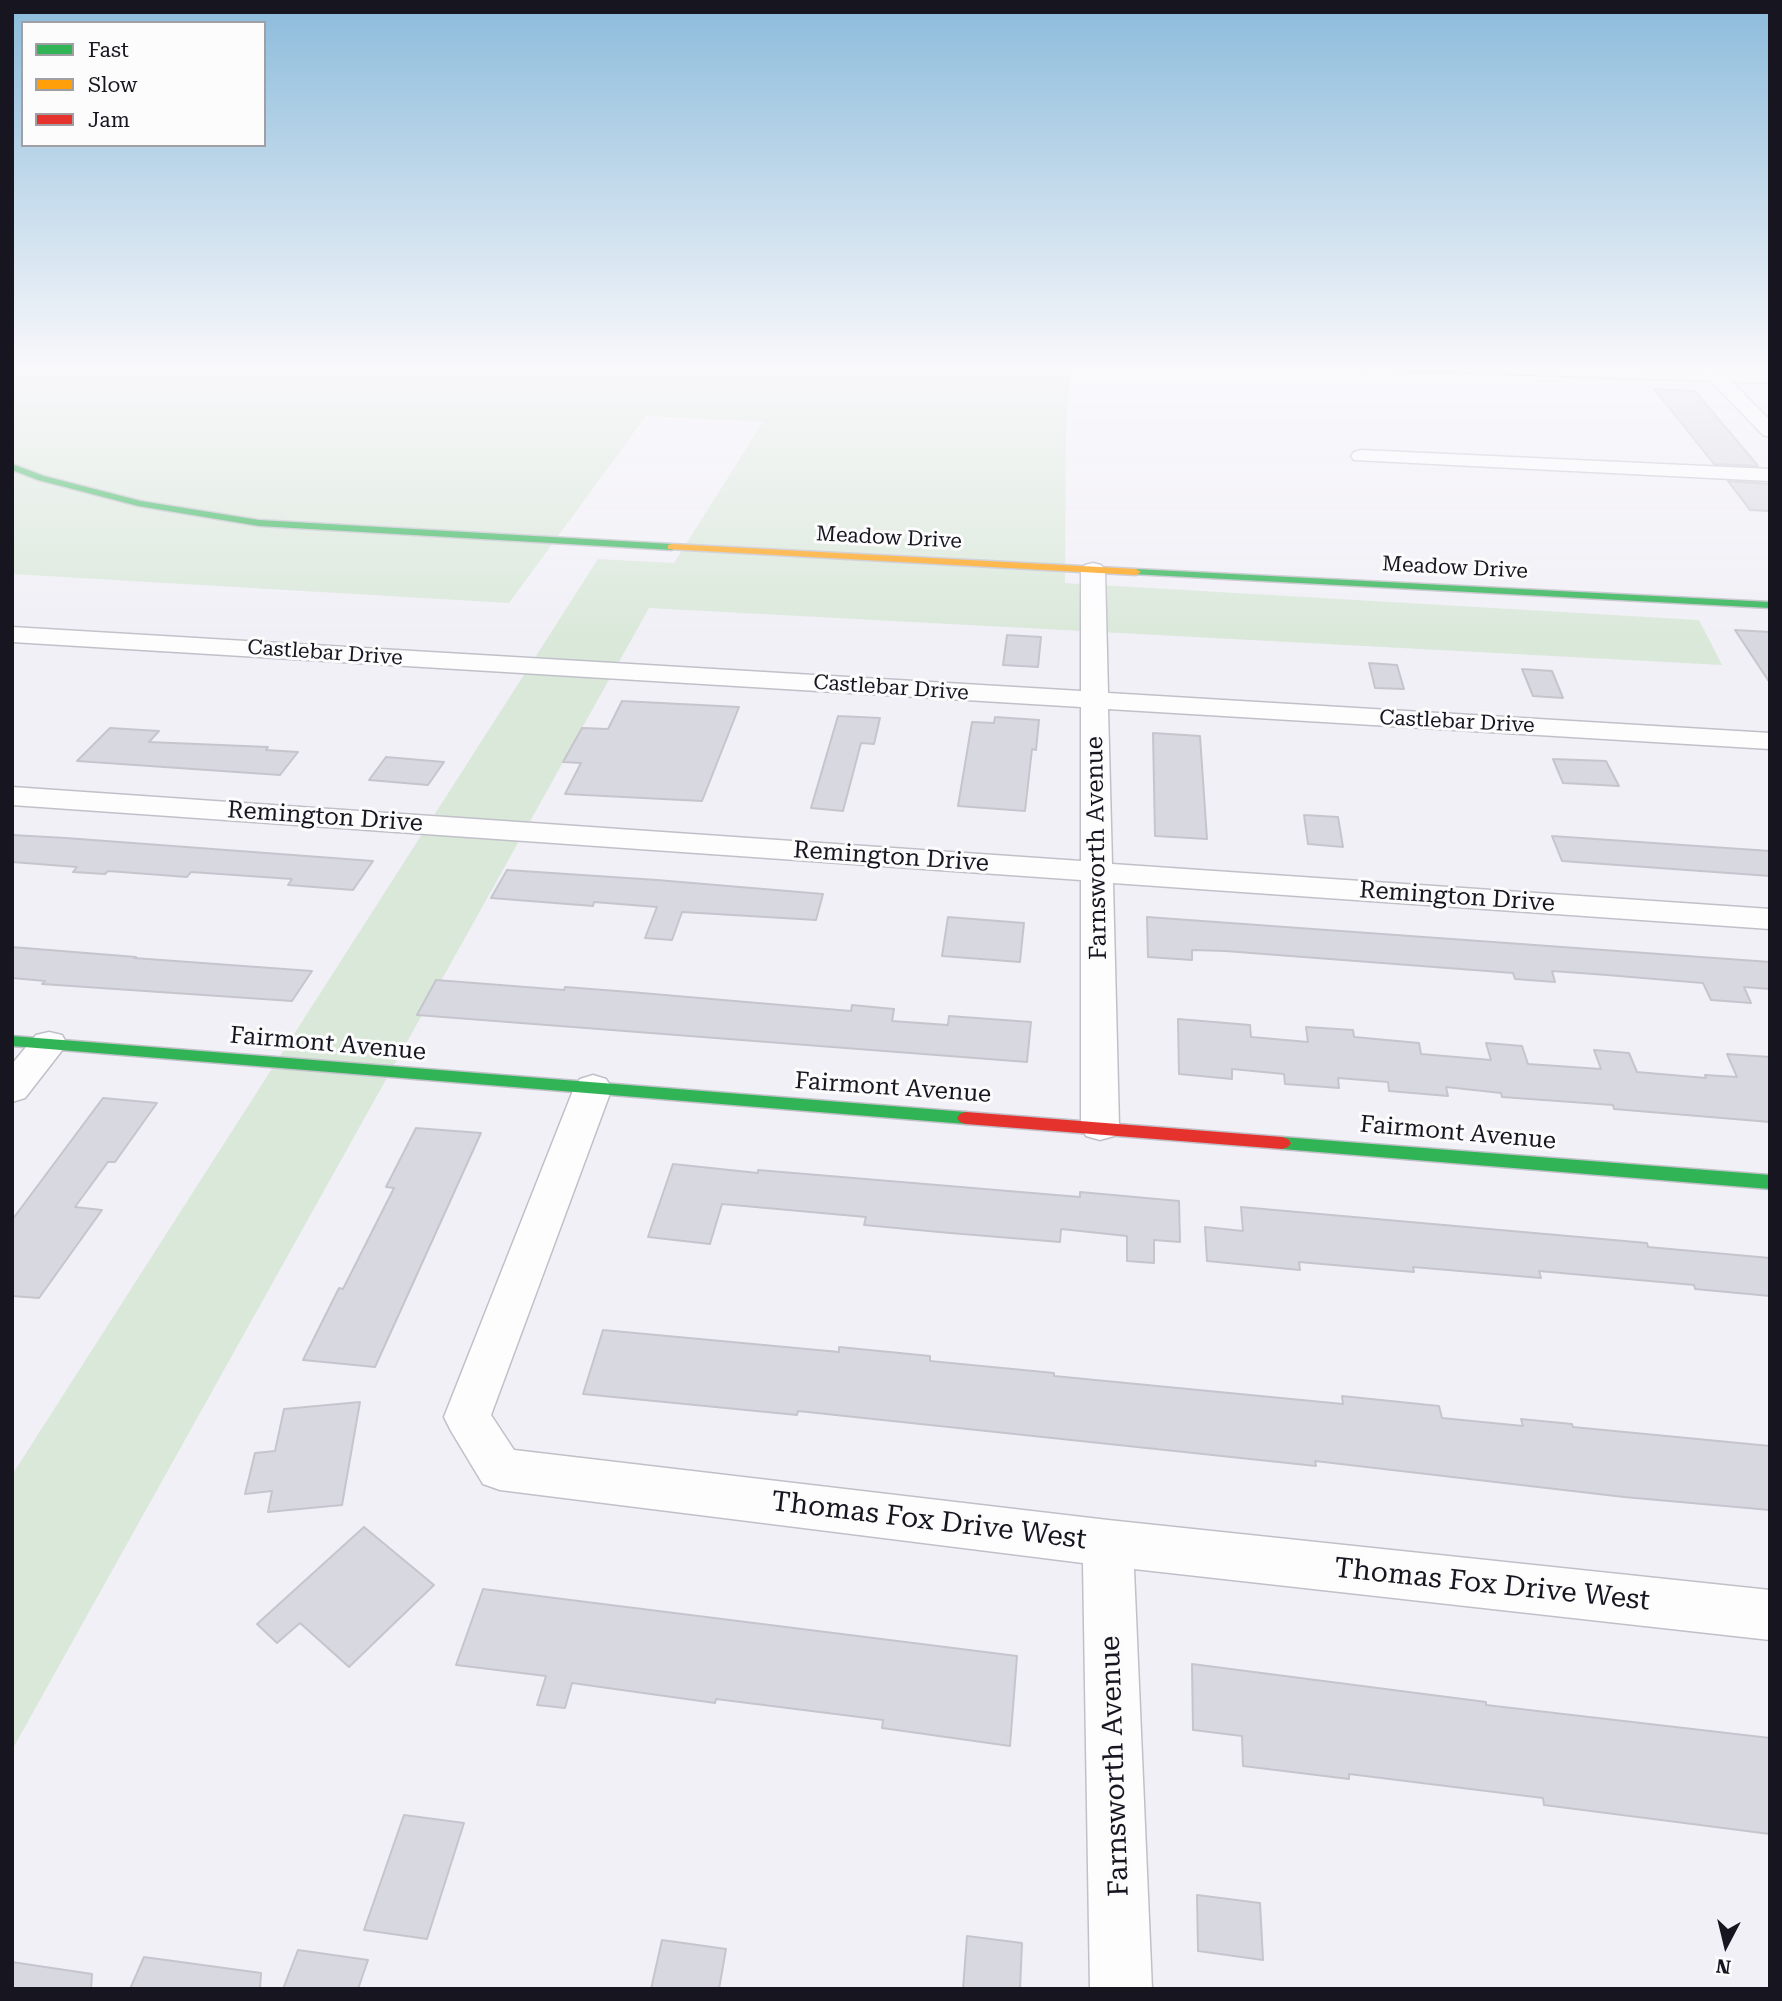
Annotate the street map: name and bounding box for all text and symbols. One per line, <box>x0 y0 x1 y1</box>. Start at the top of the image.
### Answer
legend <box>21 21 266 147</box>
text: Fast <box>88 38 129 62</box>
text: Slow <box>88 73 137 97</box>
text: Jam <box>88 108 130 132</box>
street label: Meadow Drive <box>816 522 962 554</box>
street label: Meadow Drive <box>1382 552 1528 584</box>
street label: Castlebar Drive <box>247 635 403 671</box>
street label: Castlebar Drive <box>813 670 969 706</box>
street label: Castlebar Drive <box>1379 705 1535 739</box>
street label: Farnsworth Avenue <box>1081 736 1113 960</box>
street label: Remington Drive <box>226 796 424 838</box>
street label: Remington Drive <box>792 836 990 878</box>
street label: Remington Drive <box>1358 876 1556 918</box>
street label: Fairmont Avenue <box>229 1021 427 1067</box>
street label: Fairmont Avenue <box>794 1067 992 1109</box>
street label: Fairmont Avenue <box>1359 1110 1557 1156</box>
street label: Thomas Fox Drive West <box>770 1485 1088 1557</box>
street label: Thomas Fox Drive West <box>1333 1552 1651 1618</box>
street label: Farnsworth Avenue <box>1094 1635 1136 1897</box>
north arrow <box>1691 1910 1761 1980</box>
text: N <box>1715 1954 1732 1979</box>

